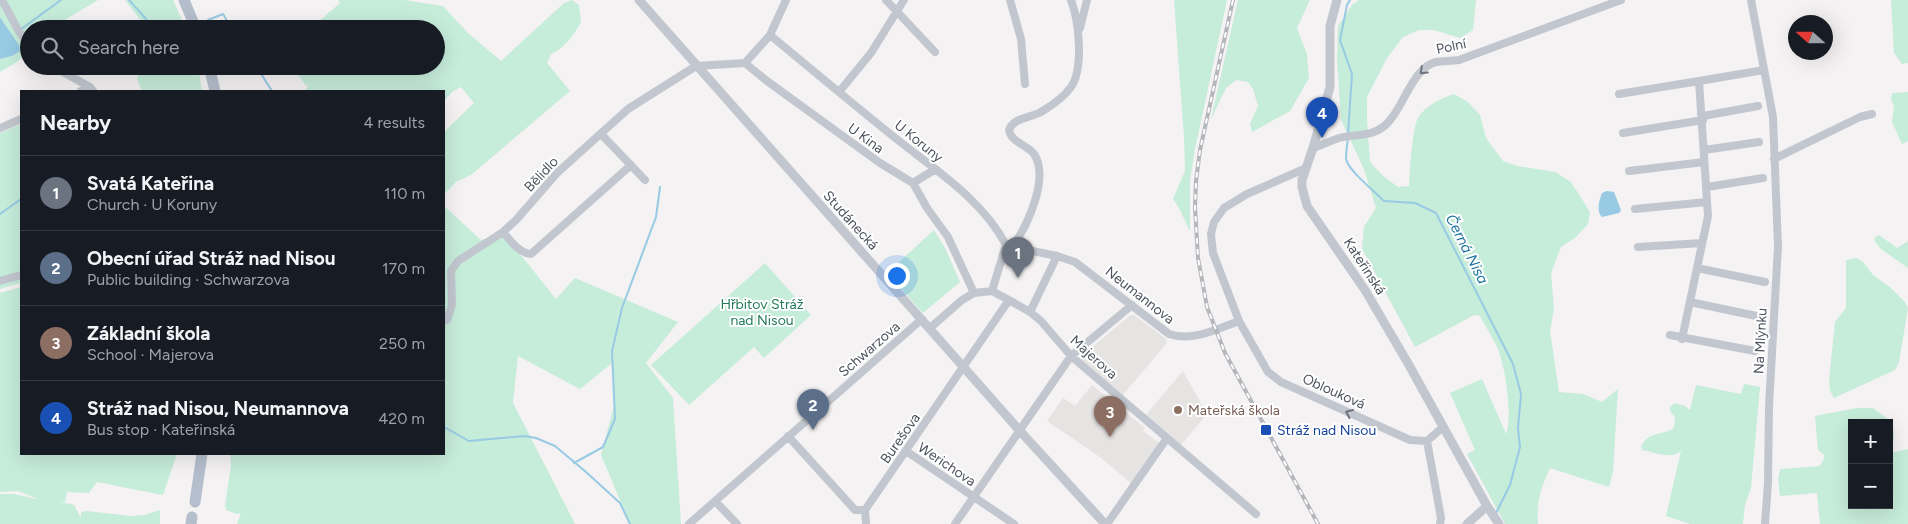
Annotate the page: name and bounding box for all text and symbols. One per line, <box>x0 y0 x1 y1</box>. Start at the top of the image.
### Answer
north arrow <box>1788 15 1833 60</box>
search box <box>20 20 445 75</box>
icon: search <box>38 34 66 62</box>
street label: Polní <box>1435 35 1468 58</box>
text: Search here <box>78 36 180 59</box>
one-way arrow <box>1420 65 1429 74</box>
pin: 4 <box>1306 97 1338 138</box>
text: Nearby <box>40 110 111 135</box>
text: 4 results <box>364 113 425 132</box>
street label: U Koruny <box>891 117 947 166</box>
street label: U Kina <box>844 120 887 157</box>
street label: Bělidlo <box>521 153 562 195</box>
text: Svatá Kateřina <box>87 172 214 195</box>
text: 1 <box>53 184 59 203</box>
text: 110 m <box>384 184 425 203</box>
street label: Studánecká <box>820 187 882 253</box>
text: Church · U Koruny <box>87 195 217 214</box>
water label: Černá Nisa <box>1442 211 1492 287</box>
street label: Kateřinská <box>1340 235 1389 298</box>
pin: 1 <box>1002 237 1034 278</box>
text: Obecní úřad Stráž nad Nisou <box>87 247 336 270</box>
text: 2 <box>51 259 61 278</box>
text: 170 m <box>382 259 425 278</box>
your location <box>884 263 910 289</box>
street label: Neumannova <box>1102 263 1178 328</box>
text: Public building · Schwarzova <box>87 270 290 289</box>
park label: Hřbitov Stráž nad Nisou <box>720 296 804 329</box>
street label: Na Mlýnku <box>1750 308 1771 374</box>
street label: Schwarzova <box>835 318 903 381</box>
text: Základní škola <box>87 322 210 345</box>
street label: Majerova <box>1067 332 1121 383</box>
text: 3 <box>52 334 60 353</box>
text: 250 m <box>379 334 425 353</box>
text: School · Majerova <box>87 345 214 364</box>
street label: Oblouková <box>1300 370 1368 413</box>
pin: 2 <box>797 389 829 430</box>
pin: 3 <box>1094 396 1126 437</box>
text: Stráž nad Nisou, Neumannova <box>87 397 349 420</box>
place label: Mateřská škola <box>1188 402 1280 419</box>
marker: Mateřská škola <box>1172 404 1184 416</box>
text: 4 <box>51 409 61 428</box>
text: 420 m <box>378 409 425 428</box>
one-way arrow <box>1345 409 1354 419</box>
street label: Burešova <box>877 410 924 467</box>
map controls <box>1848 419 1893 509</box>
button: + <box>1848 419 1893 464</box>
text: Bus stop · Kateřinská <box>87 420 235 439</box>
place label: Stráž nad Nisou <box>1277 422 1376 439</box>
marker: Stráž nad Nisou <box>1259 423 1273 437</box>
street label: Werichova <box>915 439 979 490</box>
button: − <box>1848 464 1893 509</box>

